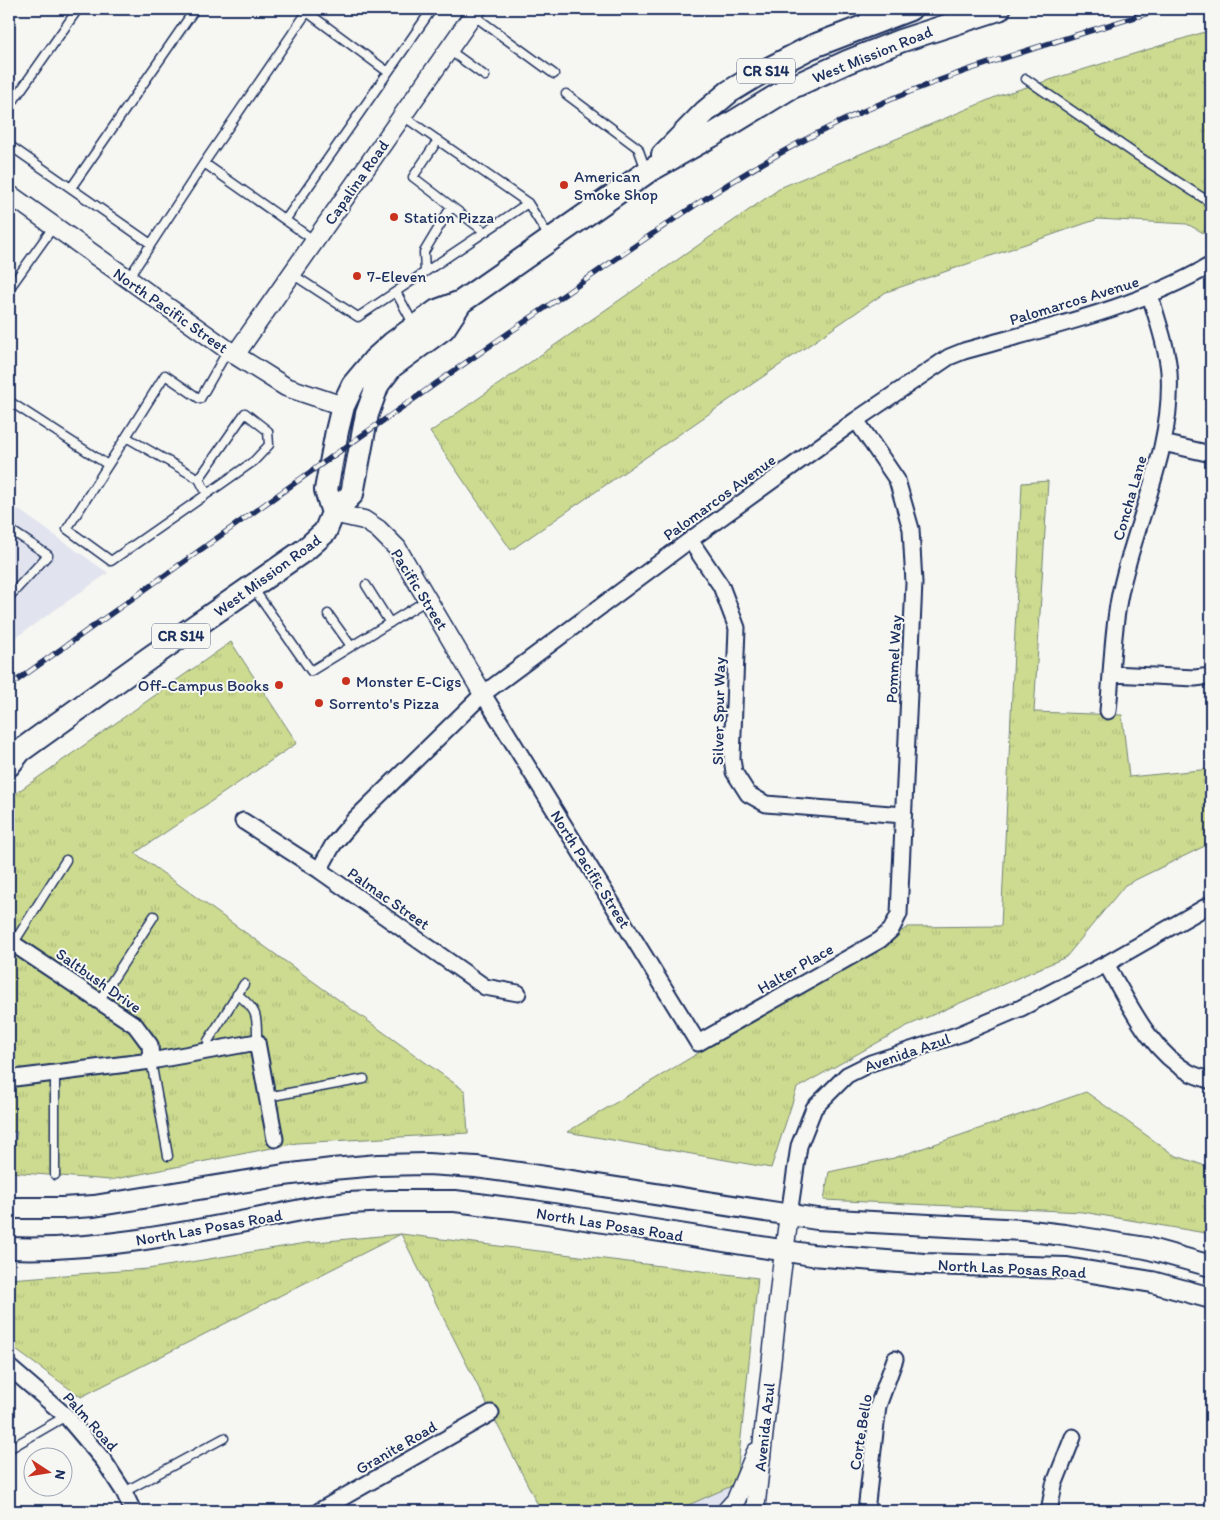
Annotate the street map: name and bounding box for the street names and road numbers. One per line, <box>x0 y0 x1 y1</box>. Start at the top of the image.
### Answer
street label: West Mission Road <box>809 22 935 87</box>
road number: CR S14 <box>737 58 795 84</box>
street label: Capalina Road <box>320 136 393 228</box>
street label: North Pacific Street <box>110 264 232 357</box>
street label: Palomarcos Avenue <box>1007 272 1141 329</box>
street label: Palomarcos Avenue <box>659 450 779 545</box>
street label: Concha Lane <box>1108 453 1151 543</box>
street label: West Mission Road <box>210 530 325 621</box>
street label: Pacific Street <box>387 545 452 633</box>
street label: Pommel Way <box>882 614 905 704</box>
road number: CR S14 <box>152 624 210 648</box>
street label: Silver Spur Way <box>708 656 729 765</box>
street label: North Pacific Street <box>547 807 635 932</box>
street label: Palmac Street <box>344 863 433 934</box>
street label: Halter Place <box>754 939 837 998</box>
street label: Saltbush Drive <box>52 944 145 1017</box>
street label: Avenida Azul <box>862 1029 953 1076</box>
street label: North Las Posas Road <box>535 1203 685 1246</box>
street label: North Las Posas Road <box>134 1205 284 1250</box>
street label: North Las Posas Road <box>937 1255 1087 1282</box>
street label: Avenida Azul <box>750 1381 779 1472</box>
street label: Palm Road <box>59 1388 122 1455</box>
street label: Corte Bello <box>845 1393 876 1472</box>
street label: Granite Road <box>352 1417 440 1478</box>

